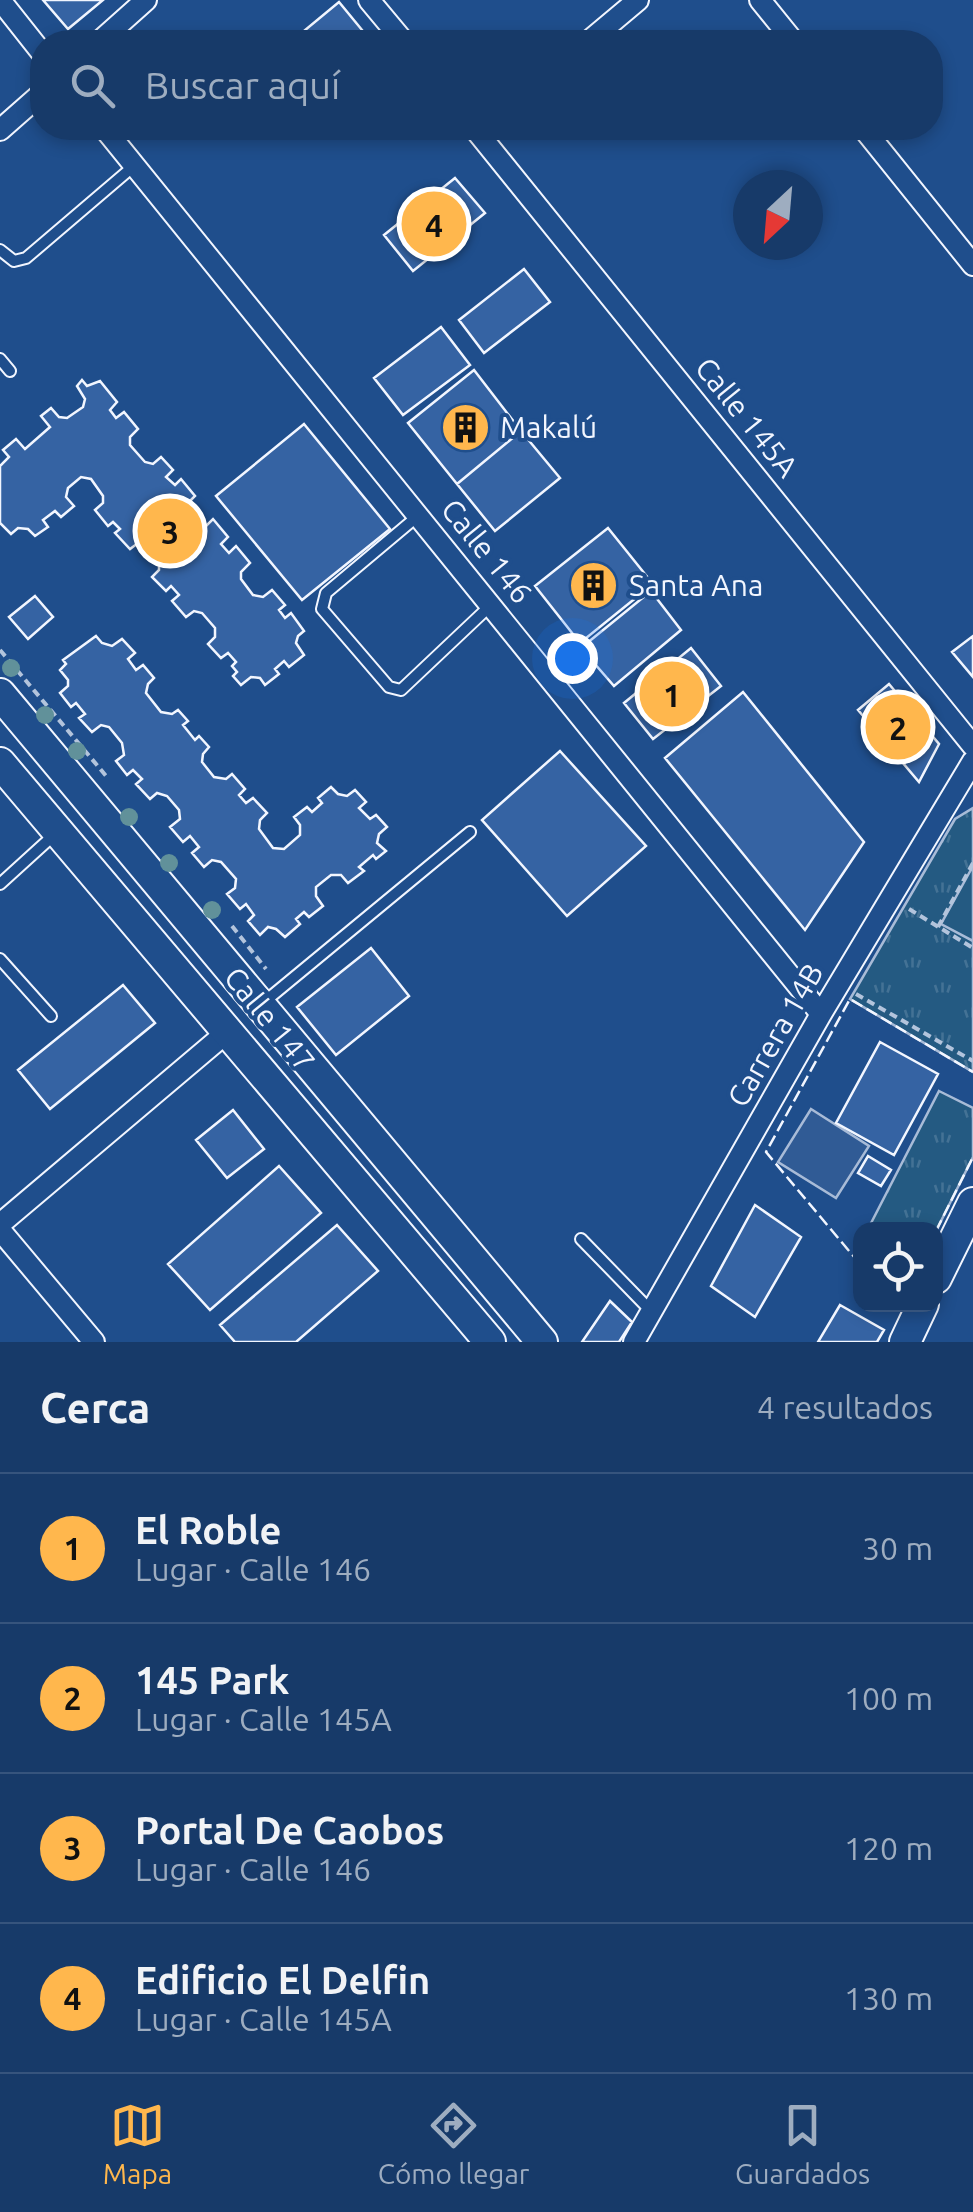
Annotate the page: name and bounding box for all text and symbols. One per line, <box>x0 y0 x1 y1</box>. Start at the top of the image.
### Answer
search box <box>30 30 943 140</box>
icon: search <box>65 58 120 113</box>
text: Buscar aquí <box>145 64 340 106</box>
north arrow <box>733 170 823 260</box>
pin: 4 <box>402 186 466 262</box>
street label: Calle 145A <box>689 351 806 484</box>
building icon: Makalú <box>439 401 491 453</box>
place label: Makalú <box>500 410 597 444</box>
street label: Calle 146 <box>435 492 539 610</box>
pin: 3 <box>138 494 202 568</box>
building icon: Santa Ana <box>568 559 620 611</box>
place label: Santa Ana <box>629 568 763 602</box>
your location <box>547 633 598 684</box>
pin: 1 <box>640 656 704 732</box>
pin: 2 <box>866 690 930 764</box>
street label: Carrera 14B <box>720 957 830 1113</box>
street label: Calle 147 <box>218 960 322 1078</box>
map controls <box>853 1222 943 1312</box>
button: locate <box>853 1222 943 1312</box>
text: Cerca <box>40 1384 150 1431</box>
text: 4 resultados <box>757 1389 933 1425</box>
text: El Roble <box>135 1509 281 1551</box>
text: 1 <box>63 1530 82 1566</box>
text: 30 m <box>862 1530 933 1566</box>
text: Lugar · Calle 146 <box>135 1551 371 1587</box>
text: 145 Park <box>135 1659 289 1701</box>
text: 2 <box>63 1680 82 1716</box>
text: 100 m <box>844 1680 933 1716</box>
text: Lugar · Calle 145A <box>135 1701 392 1737</box>
text: Portal De Caobos <box>135 1809 444 1851</box>
text: 3 <box>63 1830 82 1866</box>
text: 120 m <box>844 1830 933 1866</box>
text: Lugar · Calle 146 <box>135 1851 371 1887</box>
text: Edificio El Delfin <box>135 1959 430 2001</box>
text: 4 <box>63 1980 82 2016</box>
text: 130 m <box>844 1980 933 2016</box>
text: Lugar · Calle 145A <box>135 2001 392 2037</box>
tab: Mapa <box>103 2098 172 2189</box>
tab: Cómo llegar <box>378 2098 529 2189</box>
tab: Guardados <box>735 2098 870 2189</box>

